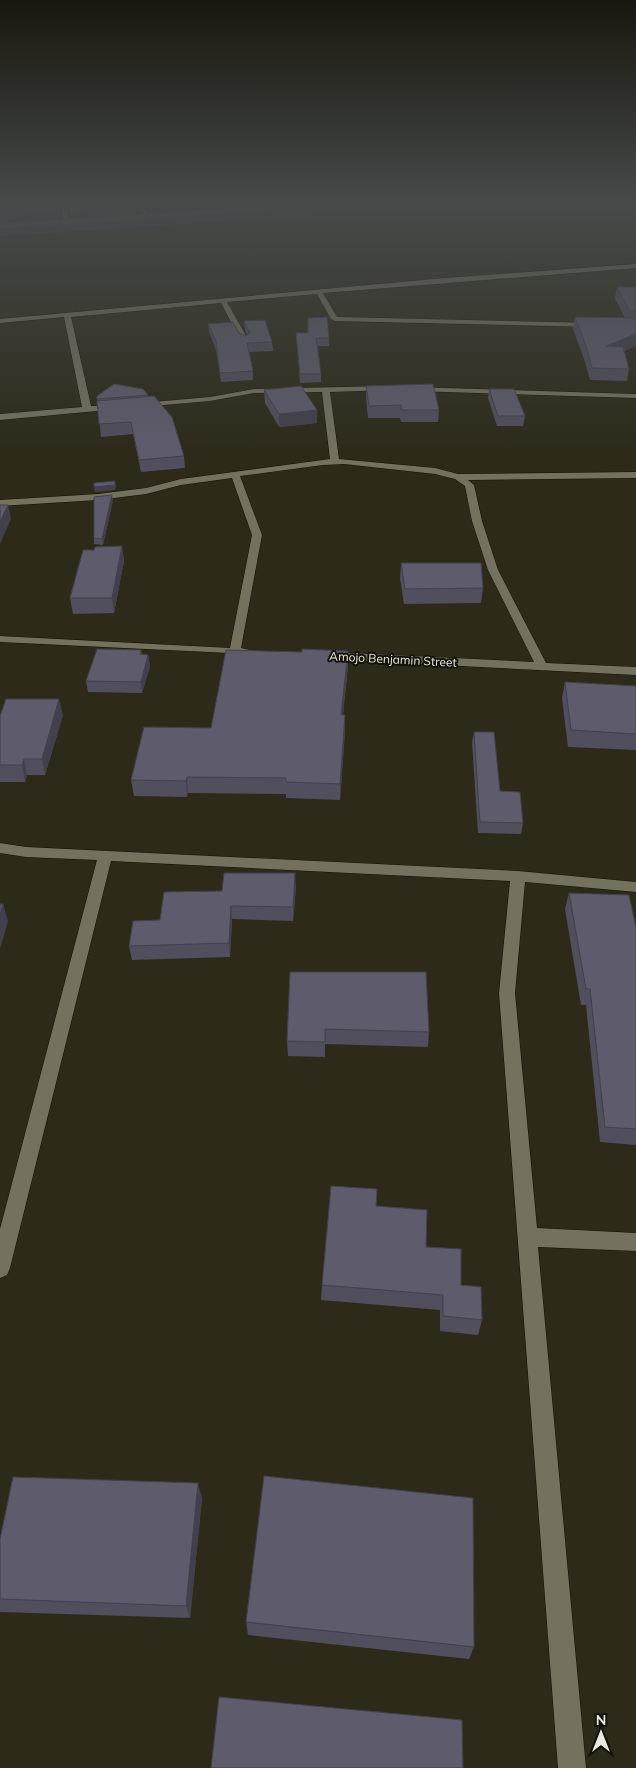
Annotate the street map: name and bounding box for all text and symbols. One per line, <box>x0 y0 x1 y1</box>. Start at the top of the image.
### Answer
street label: Amojo Benjamin Street <box>329 648 457 670</box>
north arrow <box>576 1708 626 1758</box>
text: N <box>596 1711 606 1729</box>

